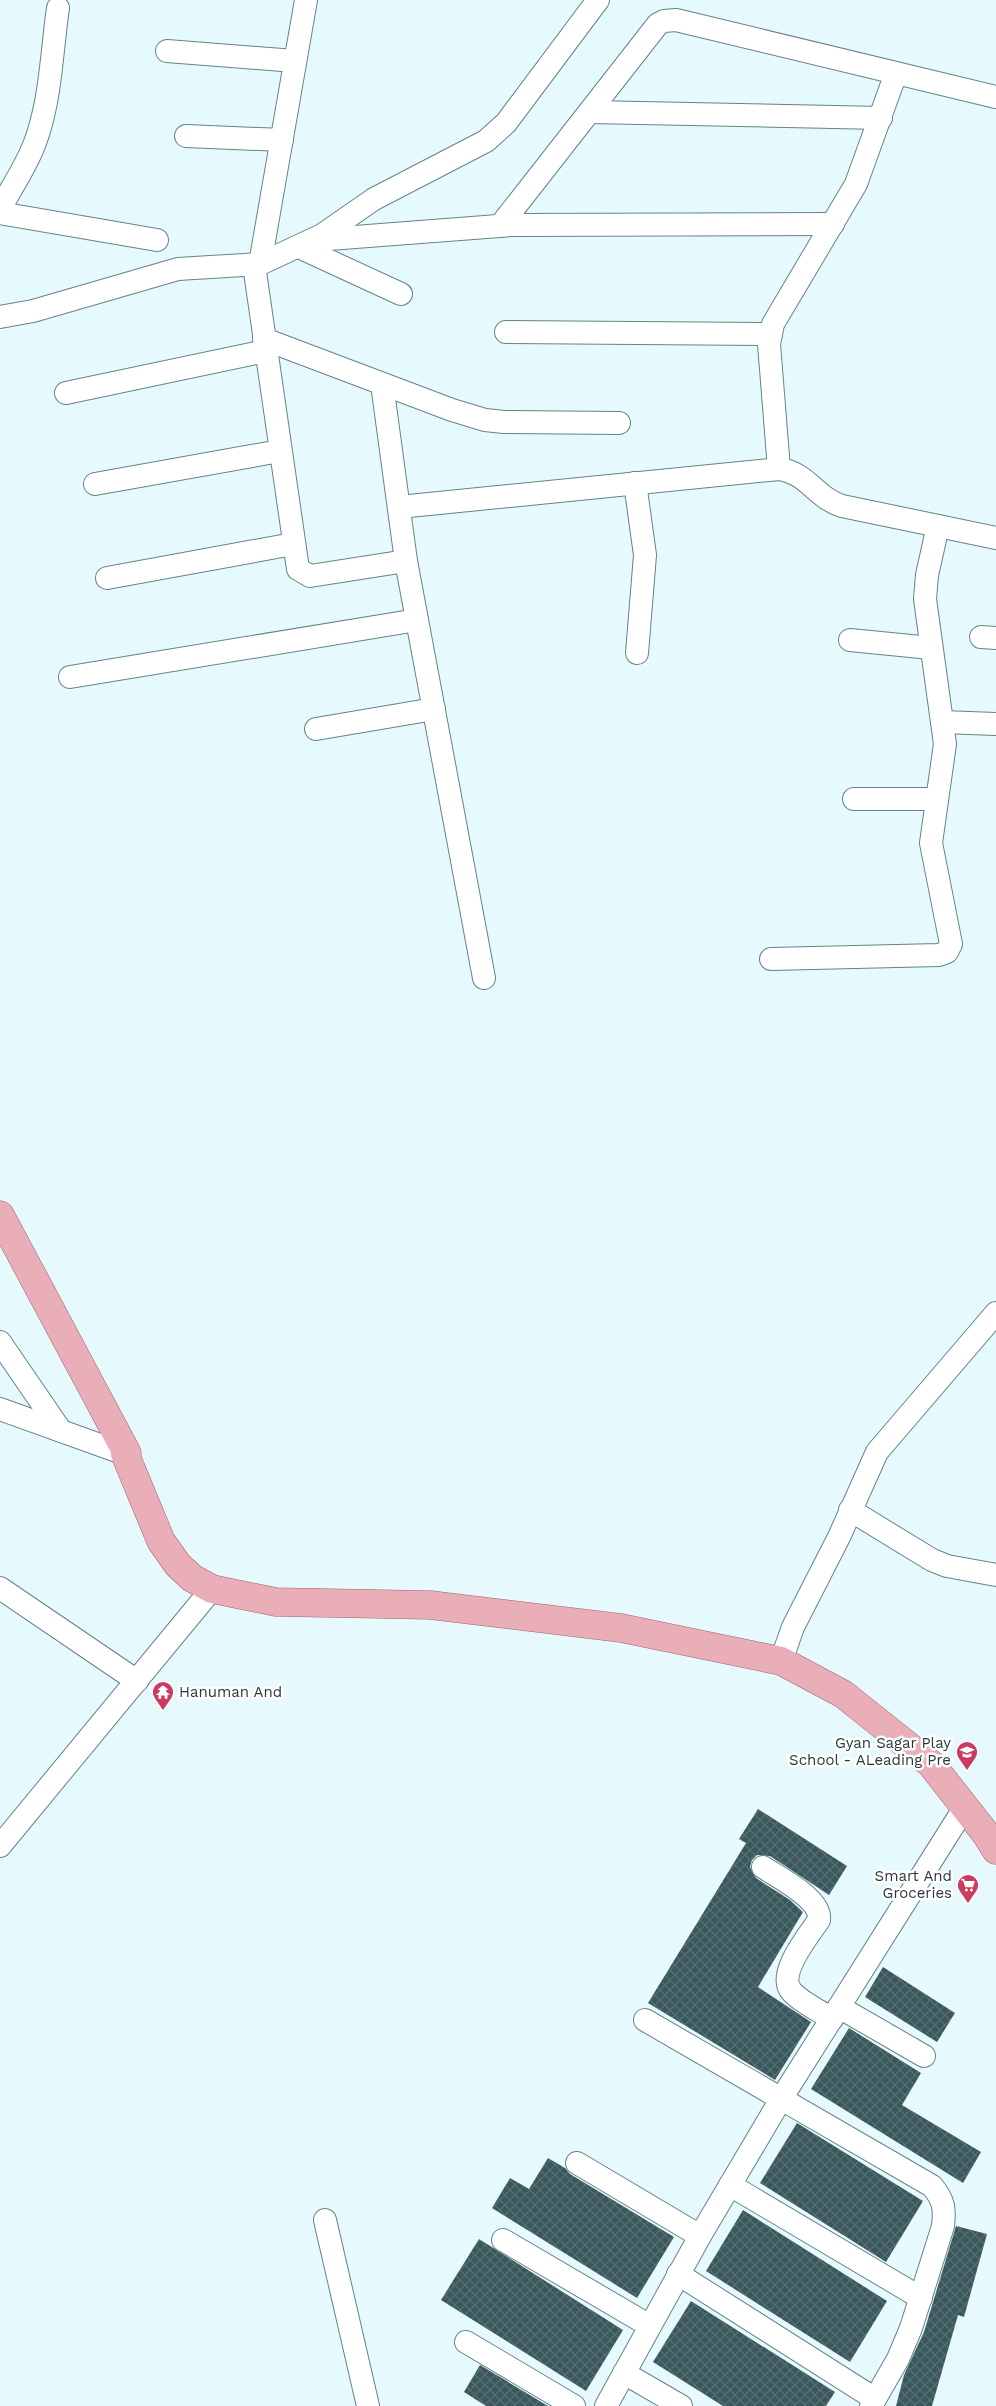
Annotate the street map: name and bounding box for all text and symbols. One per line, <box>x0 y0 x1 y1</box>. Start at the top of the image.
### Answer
temple icon: Hanuman And <box>151 1680 175 1711</box>
place label: Hanuman And <box>179 1683 282 1701</box>
place label: Gyan Sagar Play School - ALeading Pre <box>789 1734 951 1769</box>
school or university icon: Gyan Sagar Play School - ALeading Pre <box>955 1740 979 1771</box>
place label: Smart And Groceries <box>875 1867 952 1902</box>
supermarket icon: Smart And Groceries <box>956 1873 980 1904</box>

